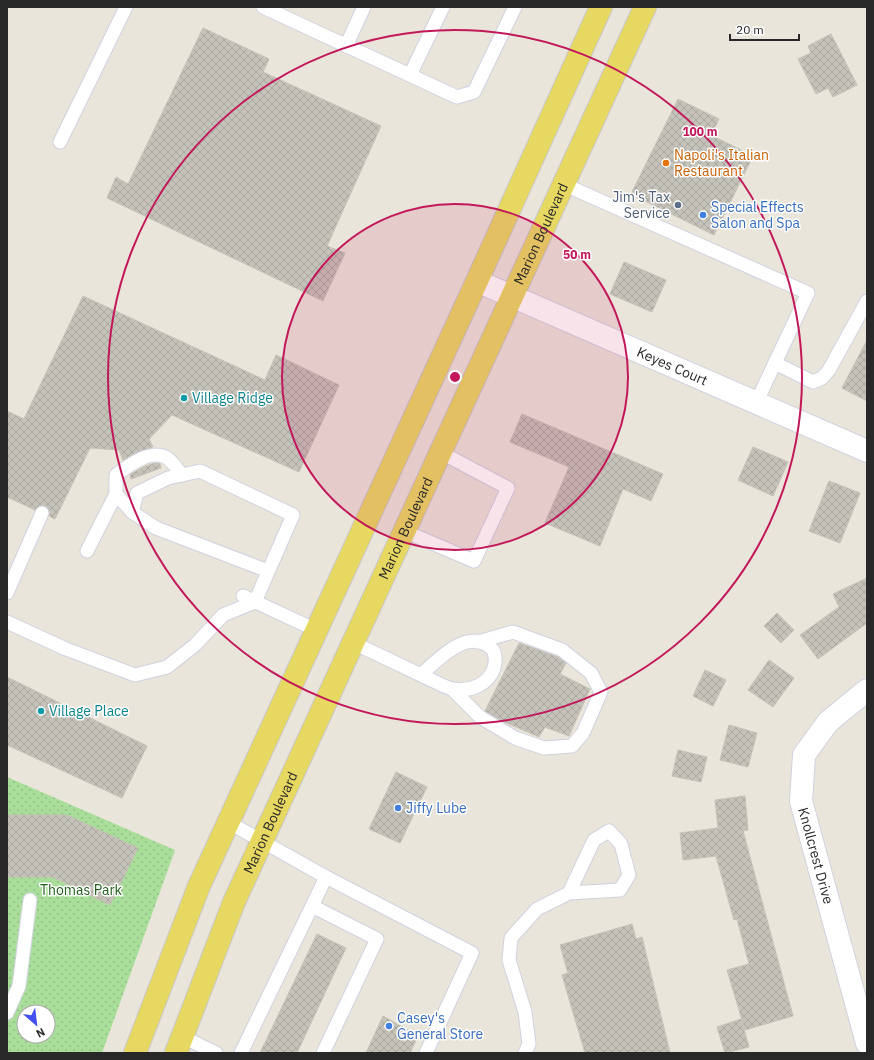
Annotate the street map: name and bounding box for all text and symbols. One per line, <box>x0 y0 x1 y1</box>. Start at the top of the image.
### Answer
scale bar <box>730 16 799 42</box>
text: 20 m <box>736 22 764 37</box>
text: 100 m <box>682 124 718 139</box>
place label: Napoli's Italian Restaurant <box>674 146 769 180</box>
marker: Napoli's Italian Restaurant <box>661 158 671 168</box>
street label: Marion Boulevard <box>510 180 572 288</box>
place label: Jim's Tax Service <box>612 188 670 222</box>
place label: Special Effects Salon and Spa <box>711 198 804 232</box>
marker: Jim's Tax Service <box>673 200 683 210</box>
marker: Special Effects Salon and Spa <box>698 210 708 220</box>
text: 50 m <box>563 247 591 262</box>
street label: Keyes Court <box>634 343 711 389</box>
centre of rings <box>448 370 462 384</box>
place label: Village Ridge <box>192 389 273 407</box>
marker: Village Ridge <box>179 393 189 403</box>
street label: Marion Boulevard <box>374 474 437 582</box>
place label: Village Place <box>49 702 129 720</box>
marker: Village Place <box>36 706 46 716</box>
street label: Marion Boulevard <box>239 769 302 877</box>
place label: Jiffy Lube <box>406 799 467 817</box>
marker: Jiffy Lube <box>393 803 403 813</box>
street label: Knollcrest Drive <box>794 805 838 906</box>
park label: Thomas Park <box>40 881 123 899</box>
north arrow <box>16 1004 56 1044</box>
place label: Casey's General Store <box>397 1009 484 1043</box>
marker: Casey's General Store <box>384 1021 394 1031</box>
text: N <box>34 1025 47 1041</box>

